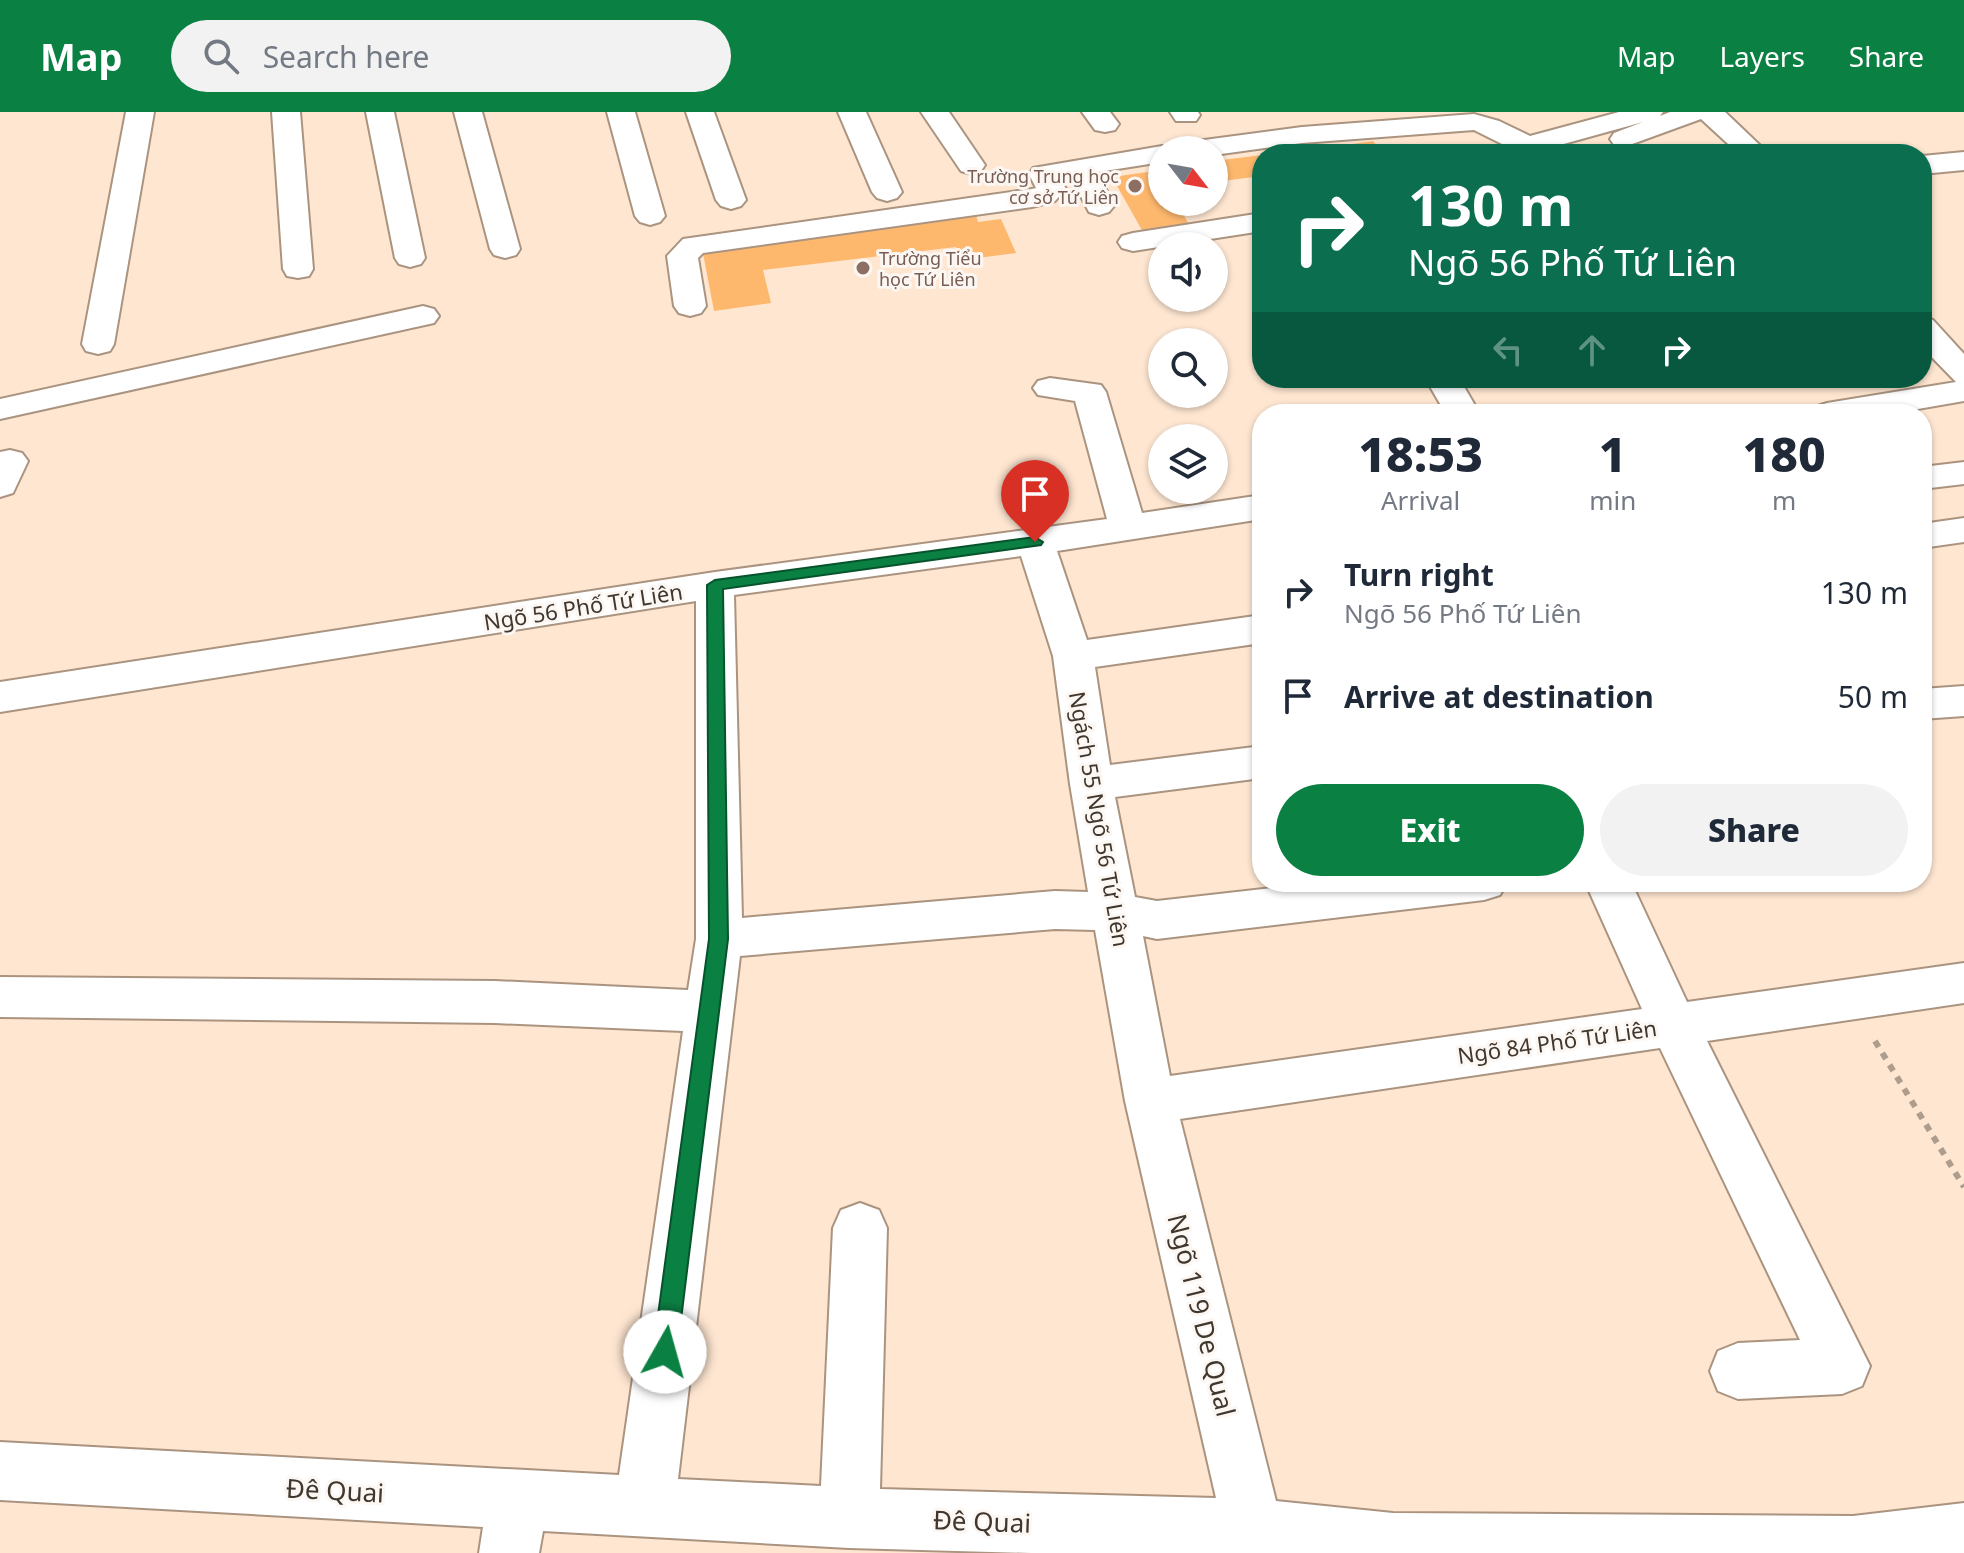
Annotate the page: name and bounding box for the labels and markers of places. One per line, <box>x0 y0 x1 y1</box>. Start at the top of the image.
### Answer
place label: Trường Trung học cơ sở Tứ Liên <box>967 164 1119 209</box>
marker: Trường Trung học cơ sở Tứ Liên <box>1126 177 1144 195</box>
place label: Trường Tiểu học Tứ Liên <box>879 246 982 291</box>
marker: Trường Tiểu học Tứ Liên <box>854 259 872 277</box>
pin <box>1001 460 1069 542</box>

